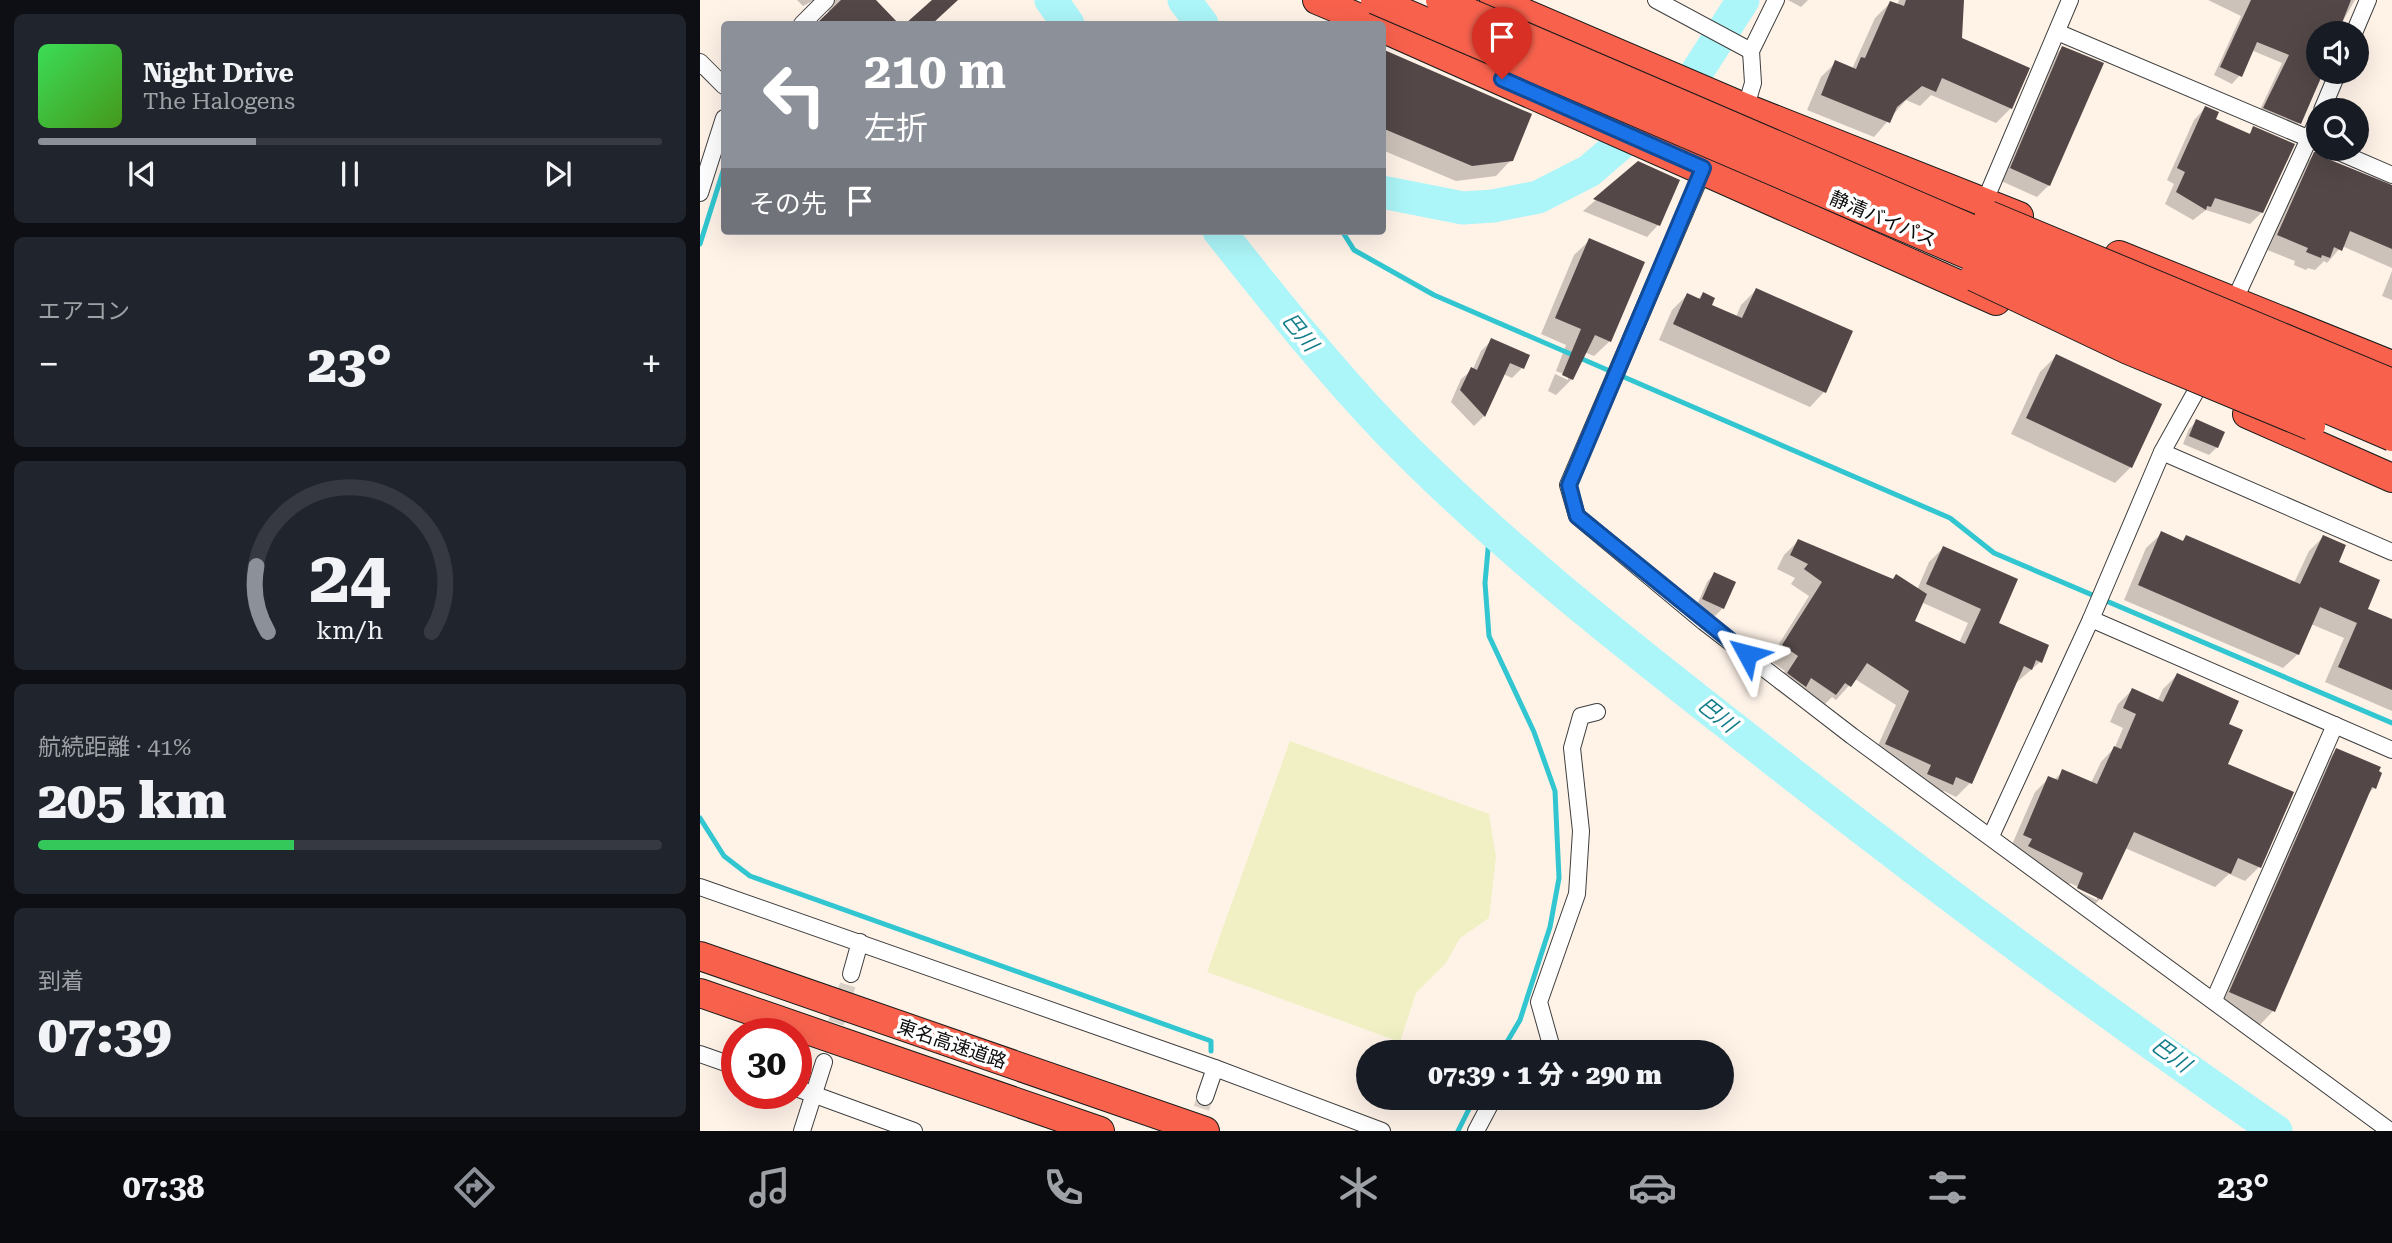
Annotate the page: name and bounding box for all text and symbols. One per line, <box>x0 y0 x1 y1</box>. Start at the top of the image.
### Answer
pin <box>1472 7 1532 79</box>
icon: arrive <box>1483 18 1521 56</box>
map controls <box>2306 21 2369 161</box>
button: sound <box>2306 21 2369 84</box>
text: 210 m <box>864 43 1006 100</box>
icon: left <box>749 49 840 140</box>
text: Night Drive <box>143 58 294 88</box>
text: The Halogens <box>143 88 295 115</box>
button: search <box>2306 98 2369 161</box>
text: 左折 <box>864 109 928 147</box>
icon: previous <box>123 155 161 193</box>
icon: pause <box>331 155 369 193</box>
icon: next <box>539 155 577 193</box>
icon: arrive <box>841 182 879 220</box>
street label: 静清バイパス <box>1826 186 1940 252</box>
text: その先 <box>749 189 827 219</box>
text: エアコン <box>38 298 130 325</box>
water label: 巴川 <box>1277 308 1324 357</box>
text: 23° <box>308 334 392 395</box>
text: − <box>38 342 59 386</box>
text: + <box>641 342 662 386</box>
text: 24 <box>309 535 391 620</box>
text: km/h <box>317 615 383 644</box>
position arrow <box>1710 617 1784 691</box>
water label: 巴川 <box>1693 693 1743 739</box>
text: 航続距離 · 41% <box>38 734 191 761</box>
text: 205 km <box>38 770 226 831</box>
text: 到着 <box>38 968 84 995</box>
text: 07:39 <box>38 1004 172 1065</box>
street label: 東名高速道路 <box>894 1015 1010 1073</box>
speed limit sign: 30 <box>721 1018 812 1109</box>
water label: 巴川 <box>2147 1033 2197 1078</box>
text: 07:39 · 1 分 · 290 m <box>1428 1060 1662 1090</box>
icon: directions <box>450 1163 499 1212</box>
icon: music <box>745 1163 794 1212</box>
icon: phone <box>1039 1163 1088 1212</box>
icon: climate <box>1334 1163 1383 1212</box>
icon: car <box>1628 1163 1677 1212</box>
icon: filters <box>1923 1163 1972 1212</box>
text: 07:38 <box>123 1168 204 1206</box>
text: 23° <box>2217 1168 2269 1206</box>

